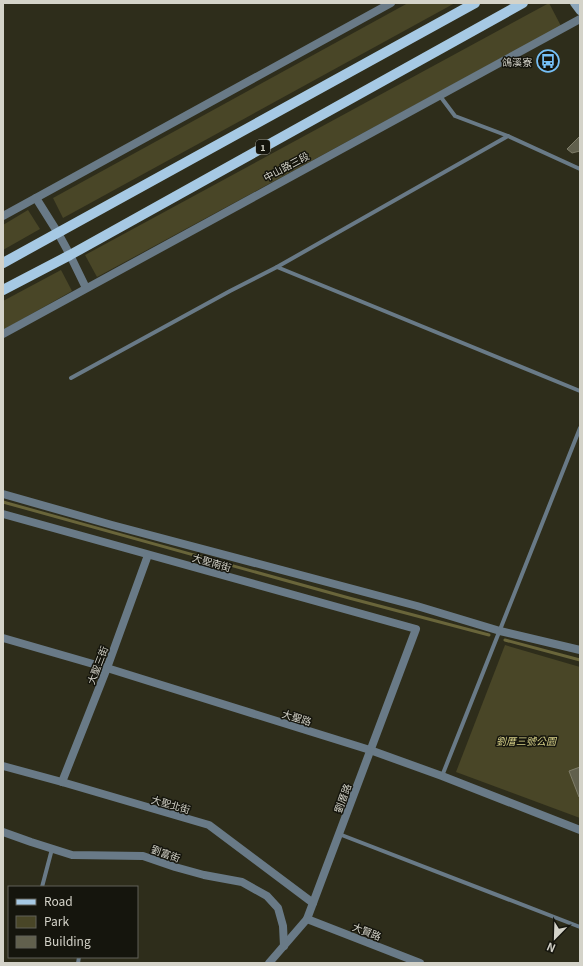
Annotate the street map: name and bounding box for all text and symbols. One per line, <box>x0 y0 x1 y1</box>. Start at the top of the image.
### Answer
bus stop icon: 鴿溪寮 <box>535 48 561 74</box>
place label: 鴿溪寮 <box>502 54 532 69</box>
road number: 1 <box>256 140 270 154</box>
street label: 中山路三段 <box>260 148 312 184</box>
street label: 大聖南街 <box>191 549 233 575</box>
street label: 大聖三街 <box>83 644 111 686</box>
street label: 大聖路 <box>280 705 314 729</box>
park label: 劉厝三號公園 <box>496 733 558 748</box>
street label: 劉厝路 <box>330 781 354 815</box>
street label: 大聖北街 <box>150 791 192 817</box>
street label: 劉富街 <box>149 841 183 865</box>
legend <box>8 886 138 958</box>
text: Road <box>44 892 73 909</box>
text: Park <box>44 912 69 929</box>
north arrow <box>535 918 575 958</box>
street label: 大賢路 <box>350 919 384 943</box>
text: Building <box>44 932 91 949</box>
text: N <box>544 939 558 957</box>

